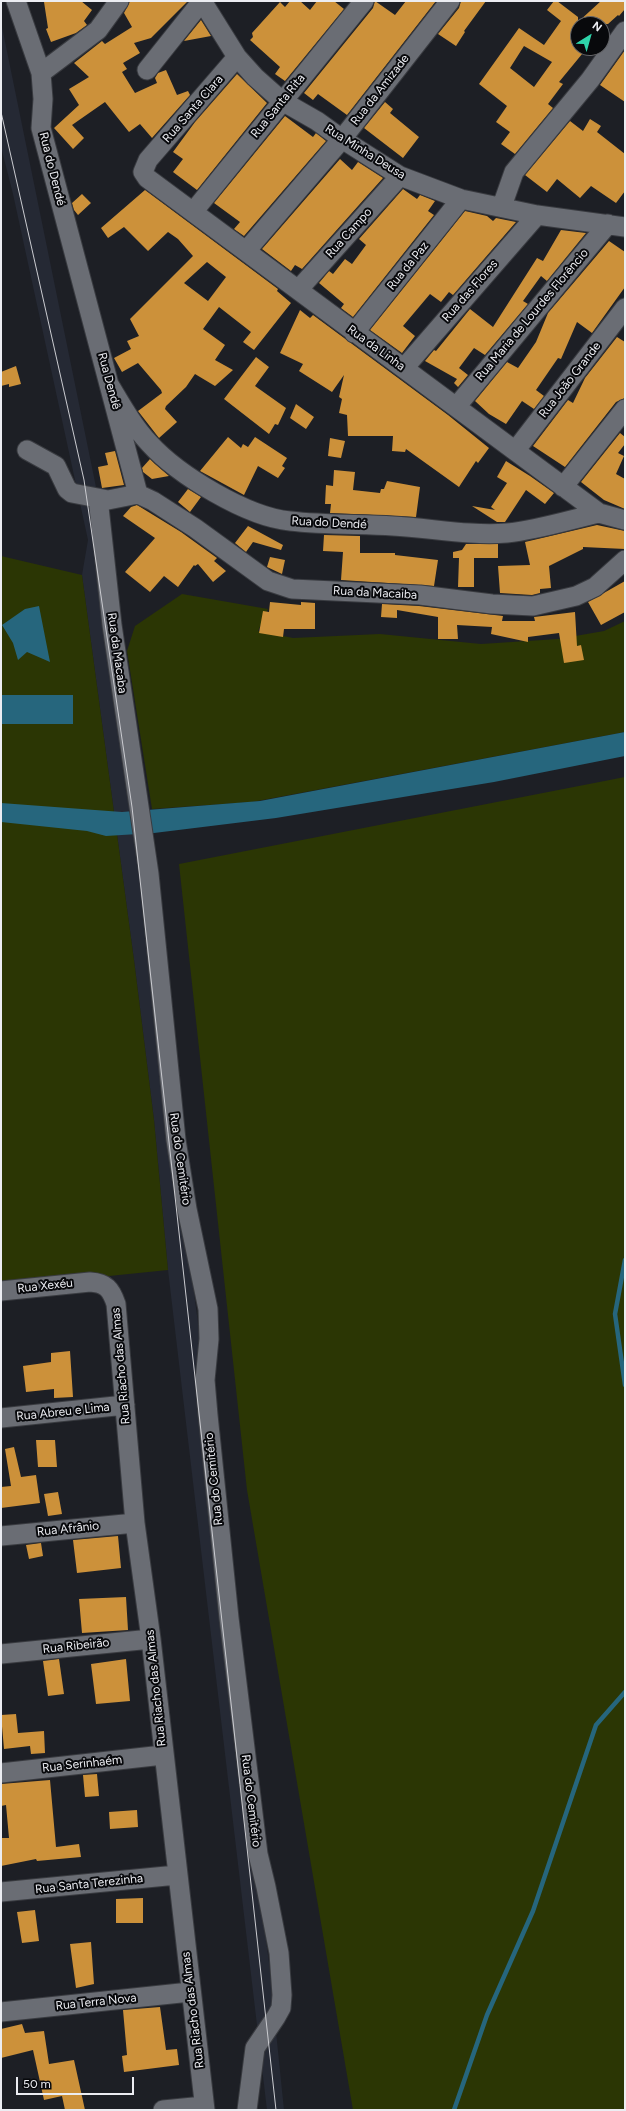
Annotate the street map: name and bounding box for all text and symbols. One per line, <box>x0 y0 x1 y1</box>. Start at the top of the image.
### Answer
north arrow <box>570 16 610 56</box>
text: N <box>590 19 604 35</box>
street label: Rua da Amizade <box>348 52 412 128</box>
street label: Rua Santa Rita <box>248 71 308 141</box>
street label: Rua Santa Clara <box>160 72 226 146</box>
street label: Rua Minha Deusa <box>322 122 408 182</box>
street label: Rua do Dendé <box>36 131 68 207</box>
street label: Rua Campo <box>323 205 375 261</box>
street label: Rua da Paz <box>384 239 432 293</box>
street label: Rua Maria de Lourdes Florêncio <box>473 246 591 384</box>
street label: Rua das Flores <box>439 257 501 325</box>
street label: Rua da Linha <box>344 322 408 374</box>
street label: Rua João Grande <box>536 339 604 421</box>
street label: Rua Dendê <box>94 351 124 411</box>
street label: Rua do Dendé <box>291 514 367 532</box>
street label: Rua da Macaiba <box>333 584 417 602</box>
street label: Rua da Macaba <box>104 612 130 694</box>
street label: Rua do Cemitério <box>166 1112 194 1206</box>
street label: Rua Xexéu <box>17 1276 73 1296</box>
street label: Rua Riacho das Almas <box>109 1307 133 1425</box>
street label: Rua Abreu e Lima <box>16 1400 110 1424</box>
street label: Rua do Cemitério <box>202 1432 226 1526</box>
street label: Rua Afrânio <box>36 1519 100 1539</box>
street label: Rua Riacho das Almas <box>143 1629 169 1747</box>
street label: Rua Ribeirão <box>42 1635 110 1657</box>
street label: Rua Serinhaém <box>41 1753 123 1775</box>
street label: Rua do Cemitério <box>238 1754 264 1848</box>
street label: Rua Santa Terezinha <box>34 1871 144 1897</box>
street label: Rua Riacho das Almas <box>179 1951 207 2069</box>
street label: Rua Terra Nova <box>55 1991 137 2013</box>
scale bar <box>18 2069 136 2095</box>
text: 50 m <box>23 2077 51 2091</box>

